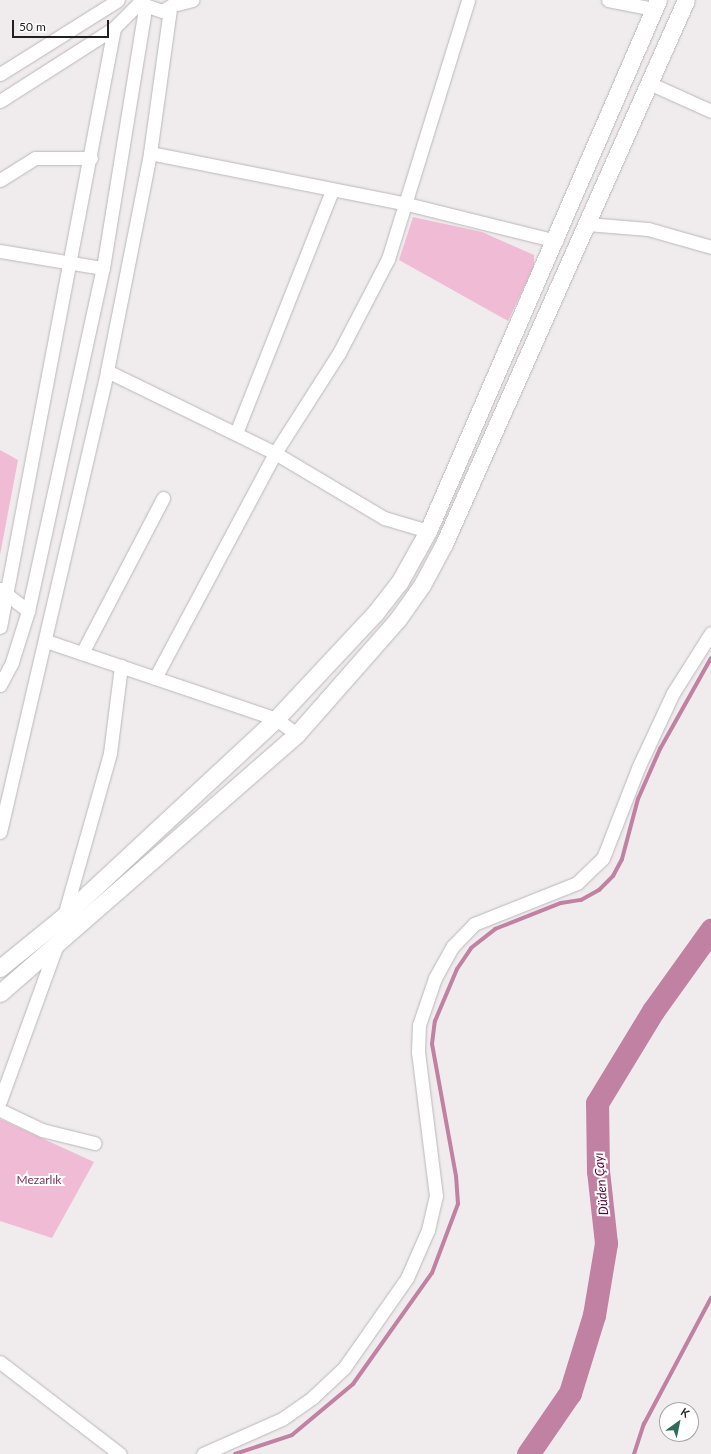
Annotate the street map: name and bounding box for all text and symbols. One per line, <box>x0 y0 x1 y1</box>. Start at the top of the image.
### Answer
scale bar <box>14 12 111 38</box>
text: 50 m <box>19 19 46 34</box>
water label: Düden Çayı <box>590 1152 612 1216</box>
park label: Mezarlık <box>17 1173 61 1187</box>
north arrow <box>659 1402 699 1442</box>
text: K <box>679 1405 692 1420</box>

